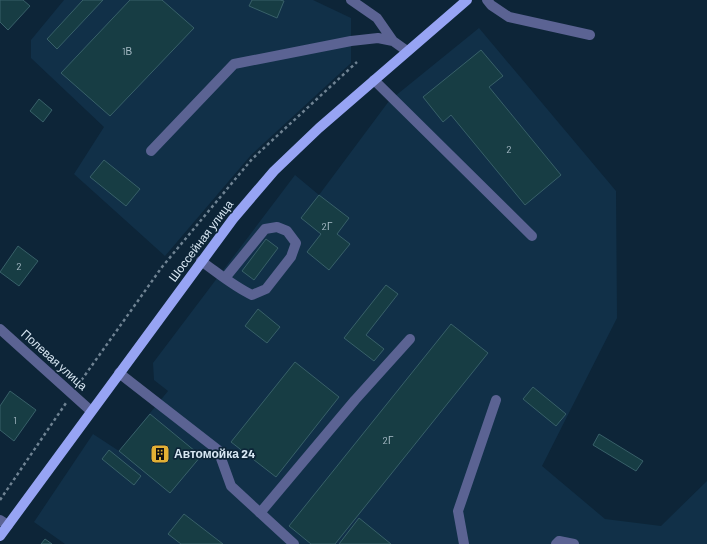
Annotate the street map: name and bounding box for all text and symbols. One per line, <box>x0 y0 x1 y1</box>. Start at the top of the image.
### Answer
house number: 1В <box>122 45 132 57</box>
house number: 2 <box>506 143 512 155</box>
street label: Шоссейная улица <box>165 197 236 284</box>
house number: 2Г <box>322 220 333 232</box>
house number: 2 <box>16 260 22 272</box>
street label: Полевая улица <box>18 326 91 393</box>
house number: 1 <box>13 414 17 426</box>
house number: 2Г <box>383 434 394 446</box>
building icon: Автомойка 24 <box>149 443 171 465</box>
place label: Автомойка 24 <box>174 446 255 460</box>

